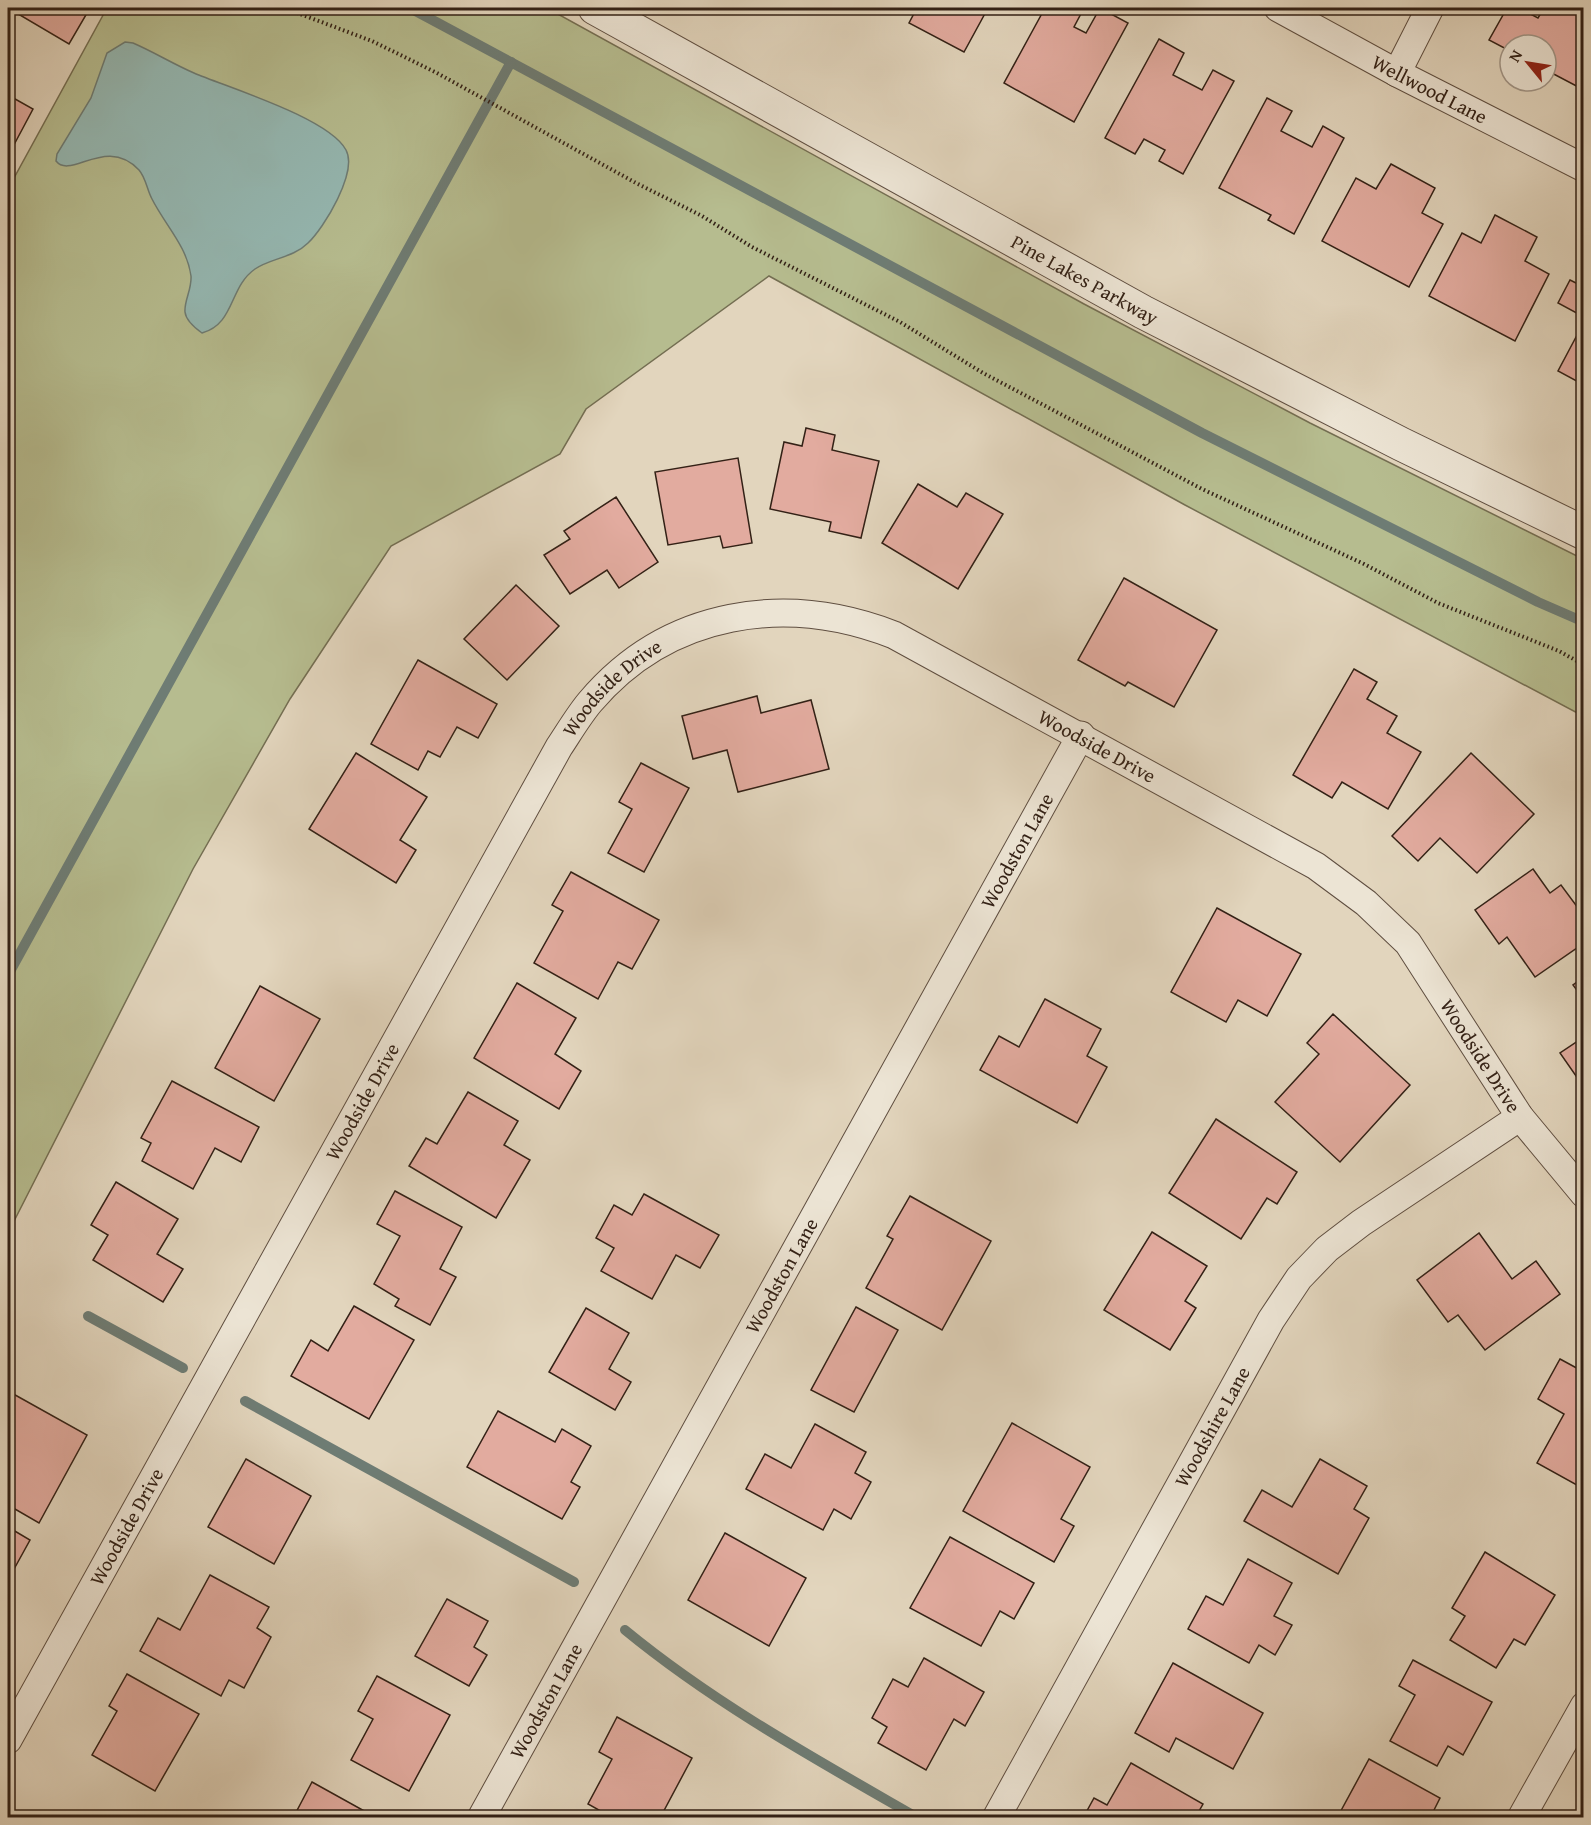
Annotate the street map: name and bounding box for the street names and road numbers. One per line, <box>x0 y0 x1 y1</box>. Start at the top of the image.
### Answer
street label: Wellwood Lane <box>1367 47 1492 131</box>
street label: Pine Lakes Parkway <box>1006 227 1164 331</box>
street label: Woodside Drive <box>555 631 667 742</box>
street label: Woodside Drive <box>1033 702 1161 790</box>
street label: Woodston Lane <box>973 787 1060 913</box>
street label: Woodside Drive <box>1434 993 1529 1118</box>
street label: Woodside Drive <box>317 1037 406 1165</box>
street label: Woodston Lane <box>737 1212 825 1338</box>
street label: Woodshire Lane <box>1167 1361 1257 1492</box>
street label: Woodside Drive <box>82 1462 170 1590</box>
street label: Woodston Lane <box>502 1638 589 1764</box>

